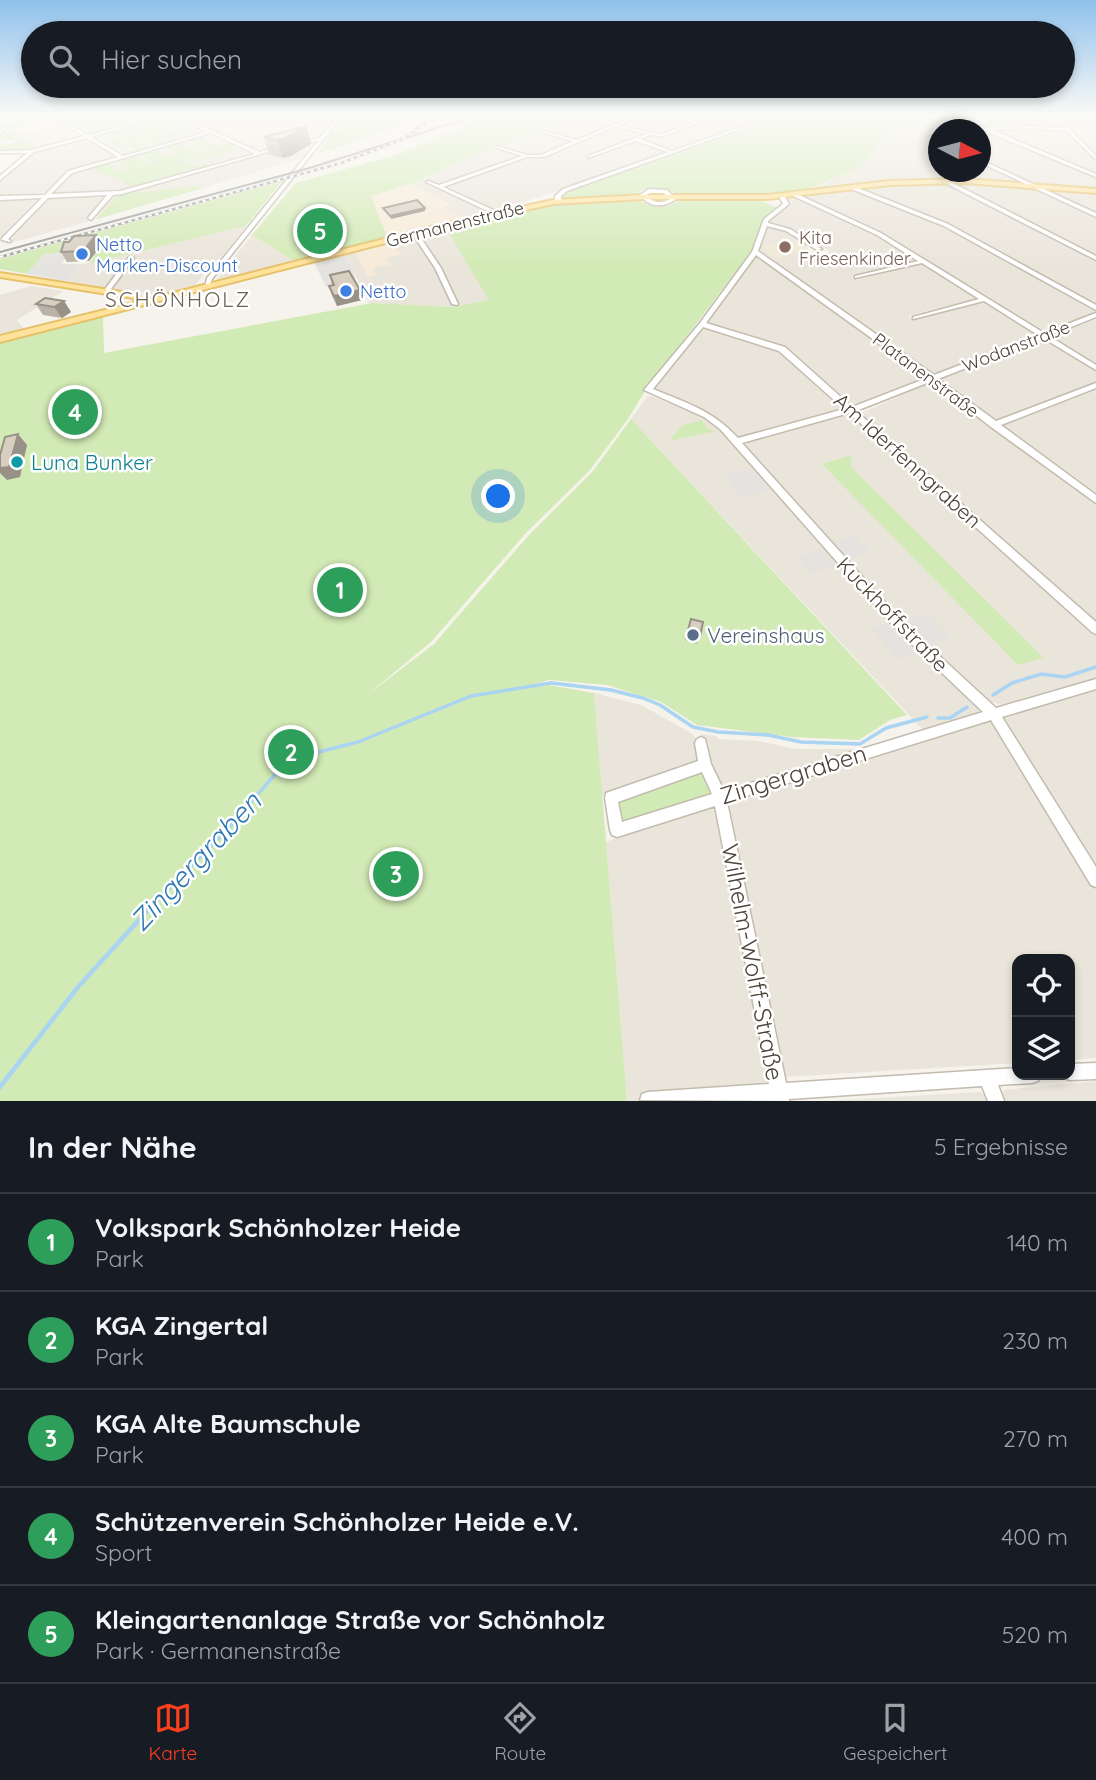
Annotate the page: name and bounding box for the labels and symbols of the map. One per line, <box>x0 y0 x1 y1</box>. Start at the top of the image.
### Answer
north arrow <box>928 119 991 182</box>
street label: Germanenstraße <box>384 196 526 252</box>
pin: 5 <box>297 205 343 257</box>
place label: Kita Friesenkinder <box>799 226 911 270</box>
place label: Netto Marken-Discount <box>96 233 238 277</box>
marker: Kita Friesenkinder <box>777 239 793 255</box>
marker: Netto Marken-Discount <box>74 246 90 262</box>
place label: Netto <box>360 280 406 303</box>
marker: Netto <box>338 283 354 299</box>
district label: SCHÖNHOLZ <box>105 286 251 312</box>
street label: Wodanstraße <box>959 315 1073 377</box>
street label: Platanenstraße <box>868 328 984 422</box>
pin: 4 <box>52 386 98 438</box>
street label: Am Iderfenngraben <box>829 387 987 533</box>
place label: Luna Bunker <box>31 449 153 475</box>
marker: Luna Bunker <box>9 454 25 470</box>
your location <box>481 479 515 513</box>
street label: Kuckhoffstraße <box>832 551 954 677</box>
pin: 1 <box>317 564 363 616</box>
place label: Vereinshaus <box>707 622 825 648</box>
marker: Vereinshaus <box>685 627 701 643</box>
pin: 2 <box>268 726 314 778</box>
street label: Zingergraben <box>716 737 870 811</box>
water label: Zingergraben <box>122 784 269 938</box>
street label: Wilhelm-Wolff-Straße <box>715 841 791 1083</box>
pin: 3 <box>373 848 419 900</box>

